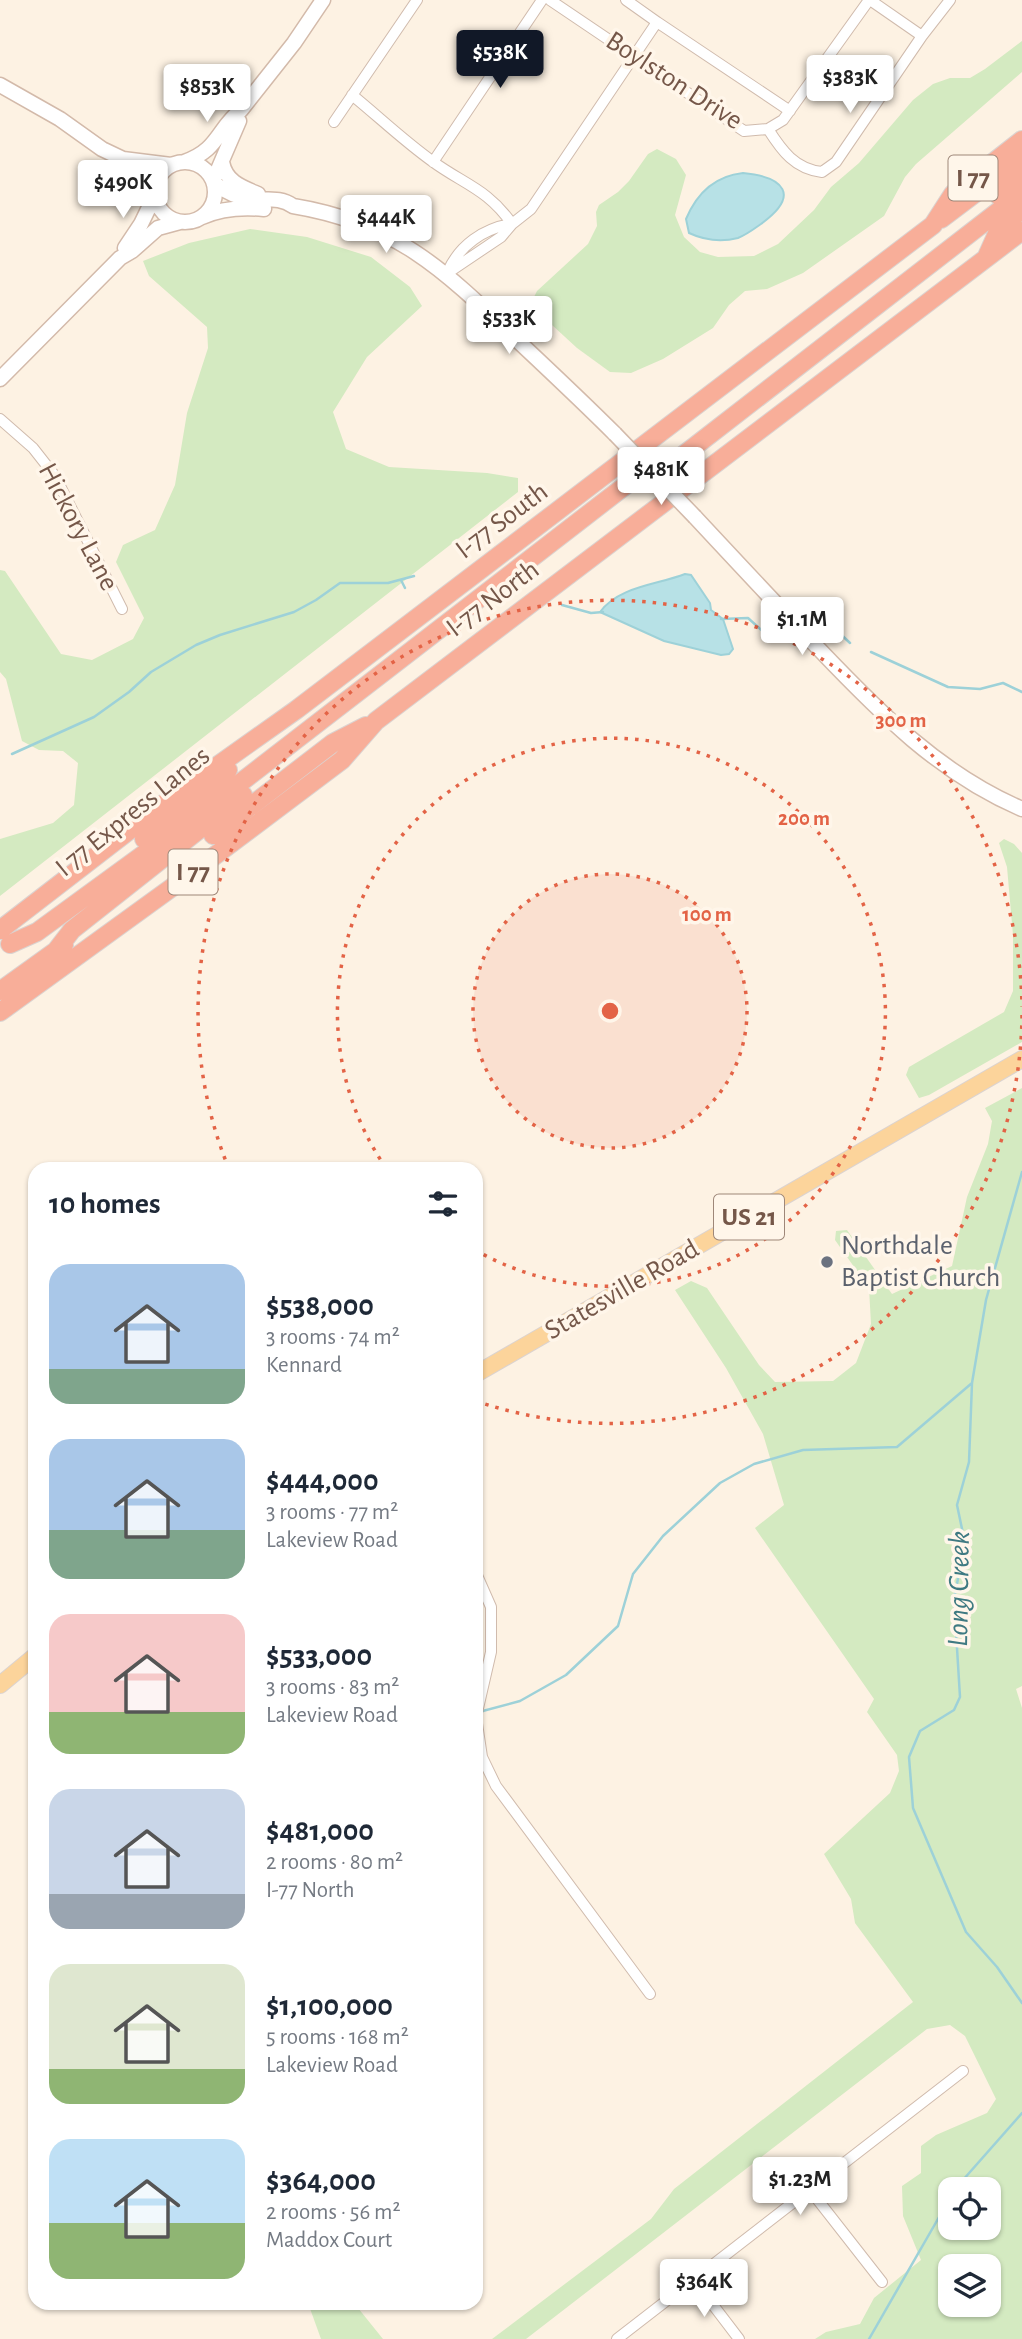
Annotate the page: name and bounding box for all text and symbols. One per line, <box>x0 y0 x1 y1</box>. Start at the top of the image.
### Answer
street label: Boylston Drive <box>601 27 747 135</box>
pin: $538K <box>451 31 549 90</box>
text: $538K <box>473 41 527 64</box>
pin: $383K <box>801 55 899 115</box>
pin: $853K <box>158 64 256 124</box>
text: $383K <box>823 66 877 89</box>
text: $853K <box>180 75 234 98</box>
road number: I 77 <box>948 155 998 200</box>
pin: $490K <box>74 160 172 220</box>
text: $490K <box>94 171 152 194</box>
pin: $444K <box>337 196 435 255</box>
text: $444K <box>357 206 415 229</box>
pin: $533K <box>460 296 558 356</box>
text: $533K <box>482 307 536 330</box>
pin: $481K <box>612 448 710 507</box>
text: $481K <box>634 458 688 481</box>
street label: Hickory Lane <box>33 459 123 595</box>
street label: I-77 South <box>451 477 553 565</box>
street label: I-77 North <box>442 555 544 643</box>
pin: $1.1M <box>753 598 851 657</box>
text: $1.1M <box>777 608 827 631</box>
text: 300 m <box>875 710 927 731</box>
street label: I 77 Express Lanes <box>49 739 217 885</box>
text: 200 m <box>778 808 830 829</box>
road number: I 77 <box>168 850 218 894</box>
text: 100 m <box>682 904 732 925</box>
centre of rings <box>598 999 622 1023</box>
icon: filters <box>424 1185 462 1223</box>
text: 10 homes <box>49 1189 160 1219</box>
road number: US 21 <box>714 1194 784 1240</box>
place label: Northdale Baptist Church <box>841 1232 1000 1292</box>
street label: Statesville Road <box>540 1235 704 1345</box>
marker: Northdale Baptist Church <box>819 1254 835 1270</box>
text: $538,000 <box>266 1291 374 1321</box>
icon: home <box>105 1292 189 1376</box>
text: 3 rooms · 74 m² <box>266 1326 400 1349</box>
text: Kennard <box>266 1354 342 1377</box>
text: $444,000 <box>266 1466 379 1496</box>
icon: home <box>105 1467 189 1551</box>
text: 3 rooms · 77 m² <box>266 1501 398 1524</box>
text: Lakeview Road <box>266 1529 398 1552</box>
water label: Long Creek <box>943 1531 975 1647</box>
text: $533,000 <box>266 1641 372 1671</box>
icon: home <box>105 1642 189 1726</box>
text: 3 rooms · 83 m² <box>266 1676 399 1699</box>
text: Lakeview Road <box>266 1704 398 1727</box>
text: $481,000 <box>266 1816 374 1846</box>
icon: home <box>105 1817 189 1901</box>
text: 2 rooms · 80 m² <box>266 1851 403 1874</box>
text: I-77 North <box>266 1879 355 1902</box>
text: $1,100,000 <box>266 1991 393 2021</box>
icon: home <box>105 1992 189 2076</box>
text: 5 rooms · 168 m² <box>266 2026 409 2049</box>
text: Lakeview Road <box>266 2054 398 2077</box>
pin: $1.23M <box>743 2158 857 2217</box>
text: $364,000 <box>266 2166 376 2196</box>
icon: home <box>105 2167 189 2251</box>
text: $1.23M <box>769 2168 831 2191</box>
map controls <box>938 2177 1001 2317</box>
button: locate <box>938 2177 1001 2240</box>
text: 2 rooms · 56 m² <box>266 2201 400 2224</box>
text: Maddox Court <box>266 2229 392 2252</box>
button: layers <box>938 2254 1001 2317</box>
pin: $364K <box>655 2260 753 2319</box>
text: $364K <box>676 2270 732 2293</box>

